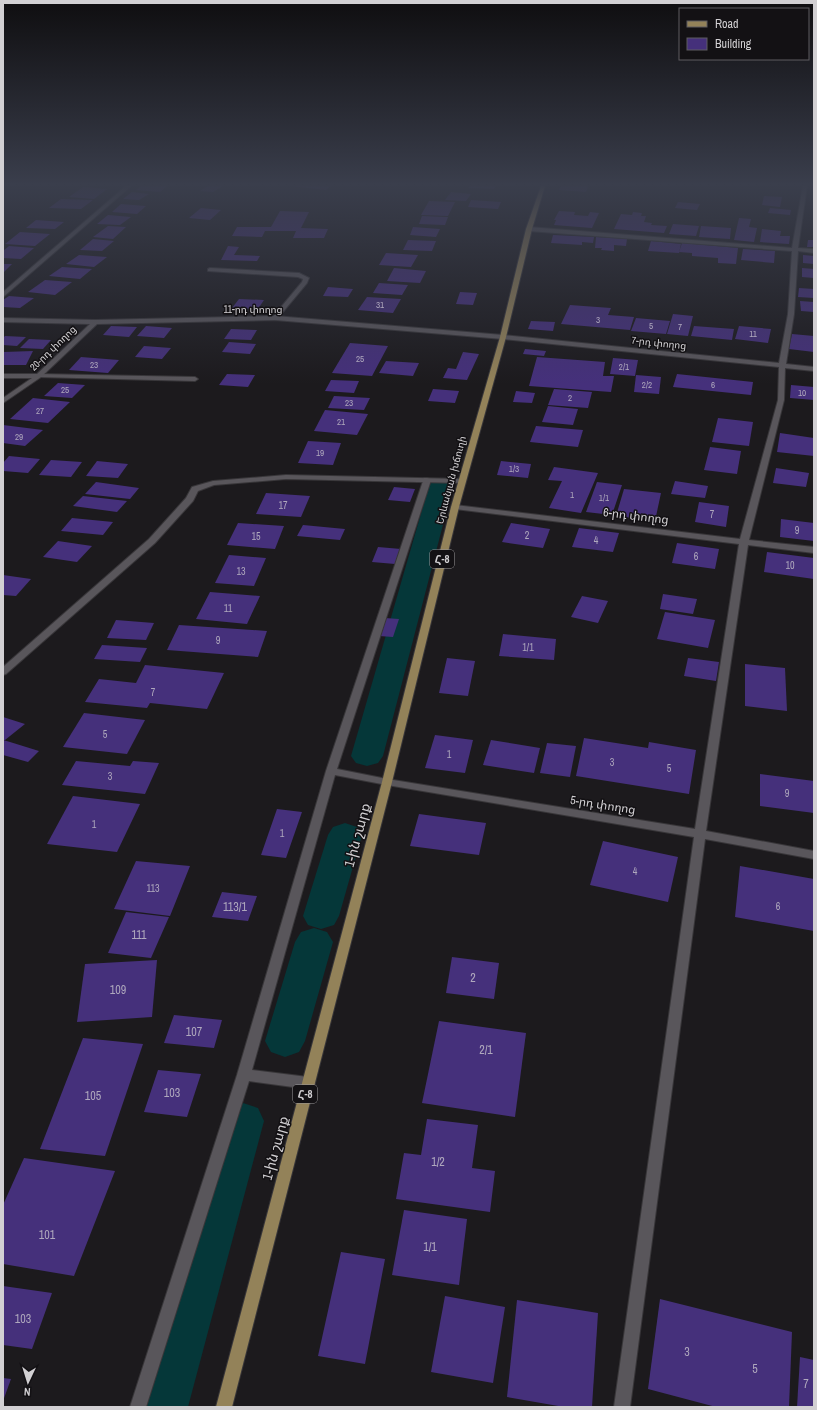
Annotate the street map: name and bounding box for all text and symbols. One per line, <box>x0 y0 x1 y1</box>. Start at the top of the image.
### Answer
legend <box>679 8 809 60</box>
text: Road <box>715 16 739 32</box>
text: Building <box>715 36 752 52</box>
house number: 31 <box>376 299 384 311</box>
street label: 11-րդ փողոց <box>224 303 282 316</box>
house number: 3 <box>596 314 600 326</box>
house number: 5 <box>649 320 653 332</box>
house number: 7 <box>678 321 682 333</box>
street label: 20-րդ փողոց <box>27 323 79 373</box>
house number: 11 <box>749 328 757 340</box>
street label: 7-րդ փողոց <box>631 334 687 352</box>
house number: 25 <box>356 353 364 365</box>
house number: 23 <box>90 359 98 371</box>
house number: 2/1 <box>619 361 629 373</box>
house number: 2/2 <box>642 379 652 391</box>
house number: 6 <box>711 379 715 391</box>
house number: 25 <box>61 384 69 396</box>
house number: 10 <box>798 387 806 399</box>
house number: 2 <box>568 392 572 404</box>
house number: 23 <box>345 397 353 409</box>
house number: 27 <box>36 405 44 417</box>
house number: 21 <box>337 416 345 428</box>
house number: 29 <box>15 431 23 443</box>
street label: Երևանյան խճուղի <box>433 434 469 526</box>
house number: 19 <box>316 447 324 459</box>
house number: 1/3 <box>509 463 519 475</box>
house number: 1 <box>570 489 574 501</box>
house number: 1/1 <box>599 492 609 504</box>
house number: 17 <box>278 499 288 512</box>
street label: 6-րդ փողոց <box>602 504 670 528</box>
house number: 7 <box>710 508 715 521</box>
house number: 9 <box>795 524 800 537</box>
house number: 2 <box>525 529 530 542</box>
house number: 15 <box>251 530 261 543</box>
house number: 4 <box>594 534 599 547</box>
road number: Հ-8 <box>430 550 454 568</box>
house number: 6 <box>694 550 699 563</box>
house number: 10 <box>785 559 795 572</box>
house number: 13 <box>236 565 246 578</box>
house number: 11 <box>224 602 233 615</box>
house number: 9 <box>216 634 221 647</box>
house number: 1/1 <box>522 641 534 654</box>
house number: 7 <box>151 686 156 699</box>
house number: 5 <box>103 728 108 741</box>
house number: 1 <box>447 748 452 761</box>
house number: 3 <box>610 756 615 769</box>
house number: 5 <box>667 762 672 775</box>
house number: 3 <box>108 770 113 783</box>
house number: 9 <box>785 787 790 800</box>
street label: 5-րդ փողոց <box>569 792 637 818</box>
street label: 1-ին շարք <box>340 801 374 869</box>
house number: 1 <box>92 818 97 831</box>
house number: 1 <box>280 827 285 840</box>
house number: 4 <box>633 865 638 878</box>
house number: 113 <box>146 882 160 895</box>
house number: 113/1 <box>223 899 247 915</box>
house number: 6 <box>776 900 781 913</box>
house number: 111 <box>132 927 147 943</box>
house number: 2 <box>470 970 476 986</box>
house number: 109 <box>110 982 126 998</box>
house number: 107 <box>186 1024 203 1040</box>
house number: 2/1 <box>479 1042 493 1058</box>
house number: 103 <box>164 1085 180 1101</box>
road number: Հ-8 <box>293 1085 317 1103</box>
house number: 105 <box>85 1088 102 1104</box>
street label: 1-ին շարք <box>258 1114 292 1182</box>
house number: 1/2 <box>431 1154 445 1170</box>
house number: 101 <box>39 1227 56 1243</box>
house number: 1/1 <box>423 1239 437 1255</box>
house number: 103 <box>15 1311 31 1327</box>
house number: 3 <box>684 1344 690 1360</box>
house number: 5 <box>752 1361 758 1377</box>
north arrow <box>8 1362 48 1402</box>
house number: 7 <box>803 1376 809 1392</box>
text: N <box>24 1385 31 1399</box>

